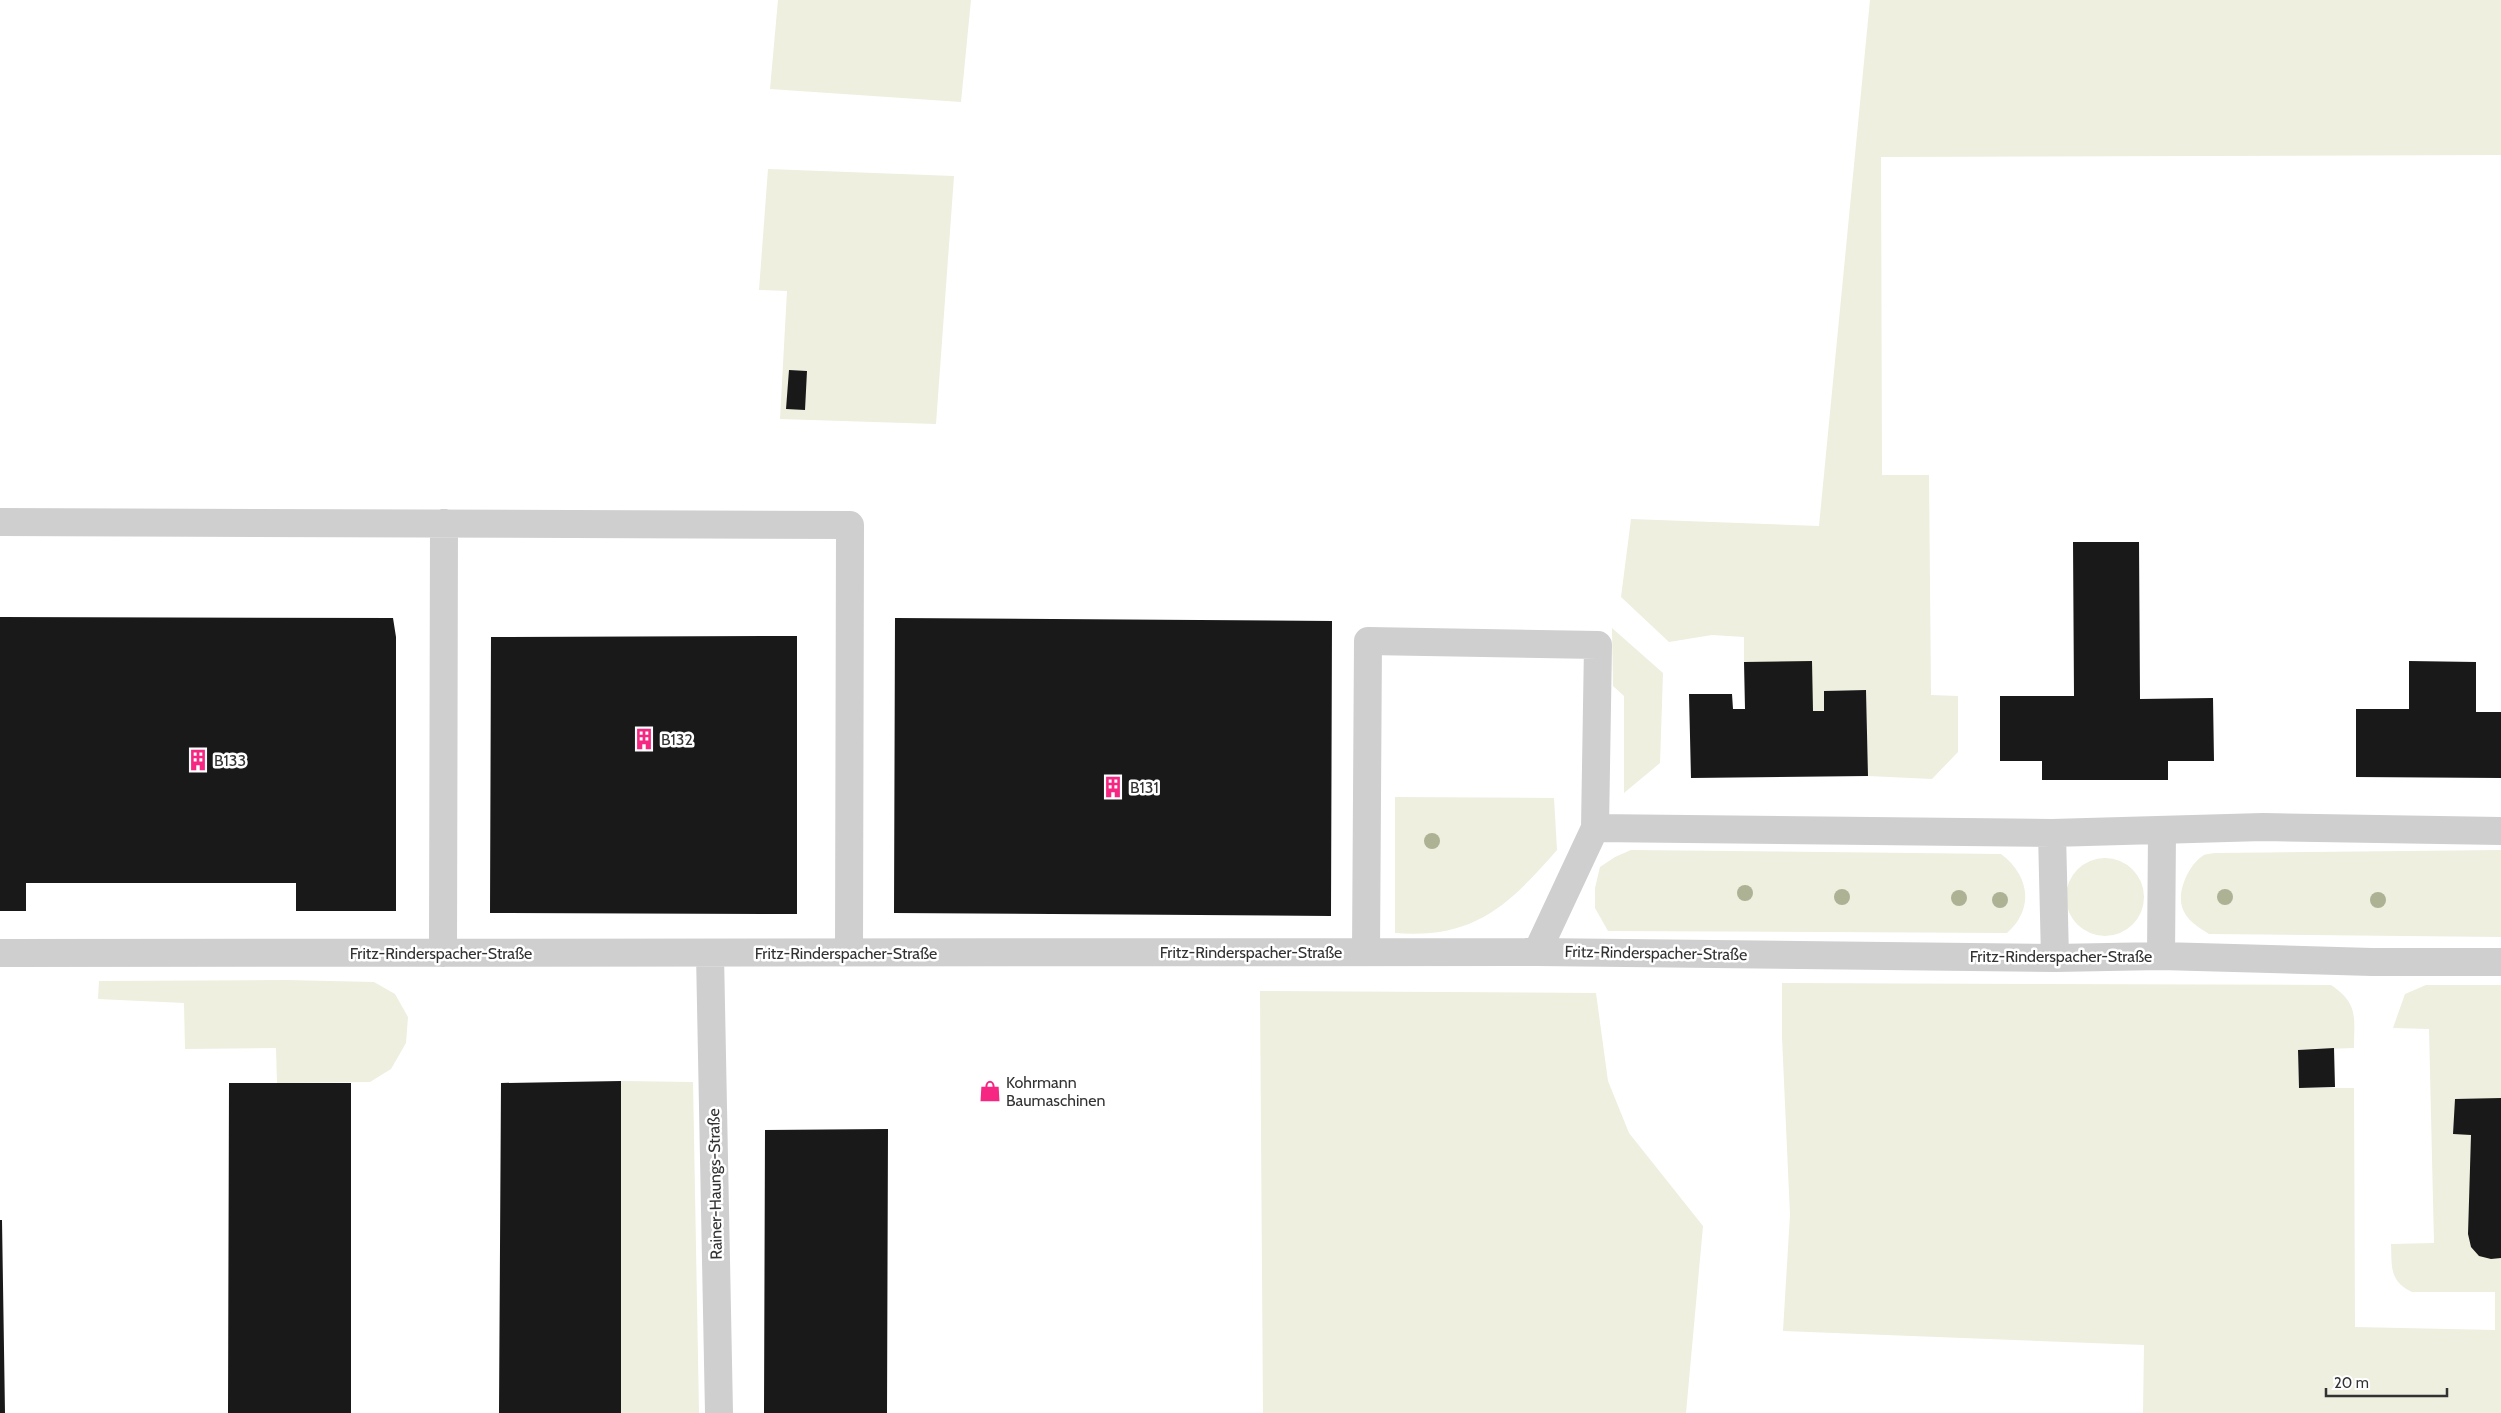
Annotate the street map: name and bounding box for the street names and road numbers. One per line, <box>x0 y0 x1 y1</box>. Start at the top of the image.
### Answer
street label: Fritz-Rinderspacher-Straße <box>1565 942 1747 964</box>
street label: Fritz-Rinderspacher-Straße <box>1160 943 1342 962</box>
street label: Fritz-Rinderspacher-Straße <box>350 944 532 963</box>
street label: Fritz-Rinderspacher-Straße <box>755 944 937 963</box>
street label: Fritz-Rinderspacher-Straße <box>1970 947 2152 966</box>
street label: Rainer-Haungs-Straße <box>704 1108 726 1260</box>

